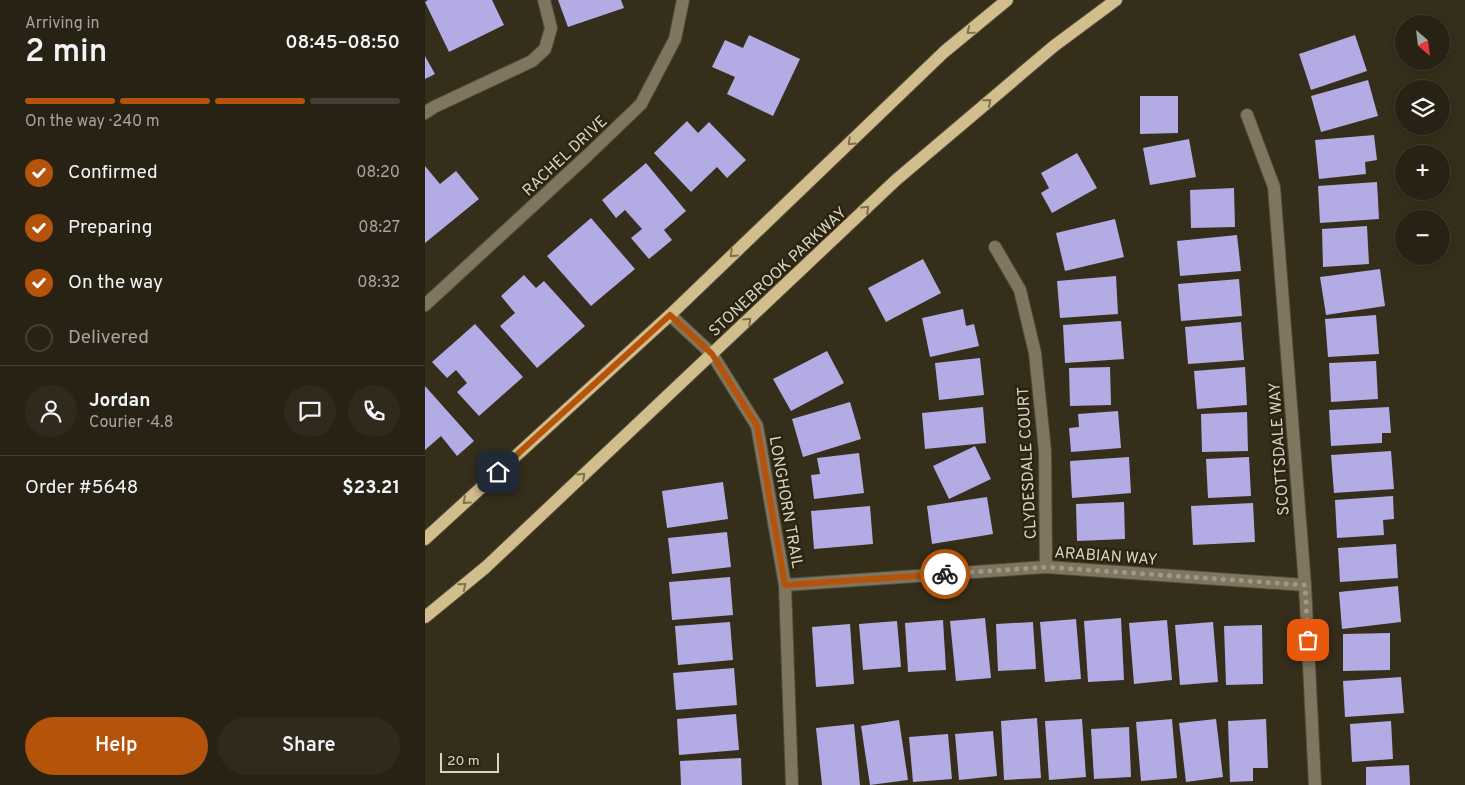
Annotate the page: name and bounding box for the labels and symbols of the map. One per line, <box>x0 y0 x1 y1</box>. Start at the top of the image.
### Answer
north arrow <box>1395 15 1450 70</box>
one-way arrow <box>966 25 975 34</box>
one-way arrow <box>983 99 992 108</box>
street label: RACHEL DRIVE <box>519 112 612 201</box>
one-way arrow <box>847 136 856 145</box>
street label: STONEBROOK PARKWAY <box>705 203 851 342</box>
one-way arrow <box>860 206 869 215</box>
one-way arrow <box>730 248 739 257</box>
one-way arrow <box>742 318 751 327</box>
street label: SCOTTSDALE WAY <box>1265 381 1295 516</box>
street label: CLYDESDALE COURT <box>1014 386 1042 540</box>
street label: LONGHORN TRAIL <box>764 435 807 570</box>
pin <box>477 451 519 493</box>
one-way arrow <box>577 473 586 482</box>
one-way arrow <box>463 495 472 504</box>
street label: ARABIAN WAY <box>1053 543 1158 571</box>
courier <box>920 549 970 599</box>
one-way arrow <box>457 584 466 592</box>
pin <box>1287 619 1329 661</box>
scale bar <box>440 750 499 773</box>

